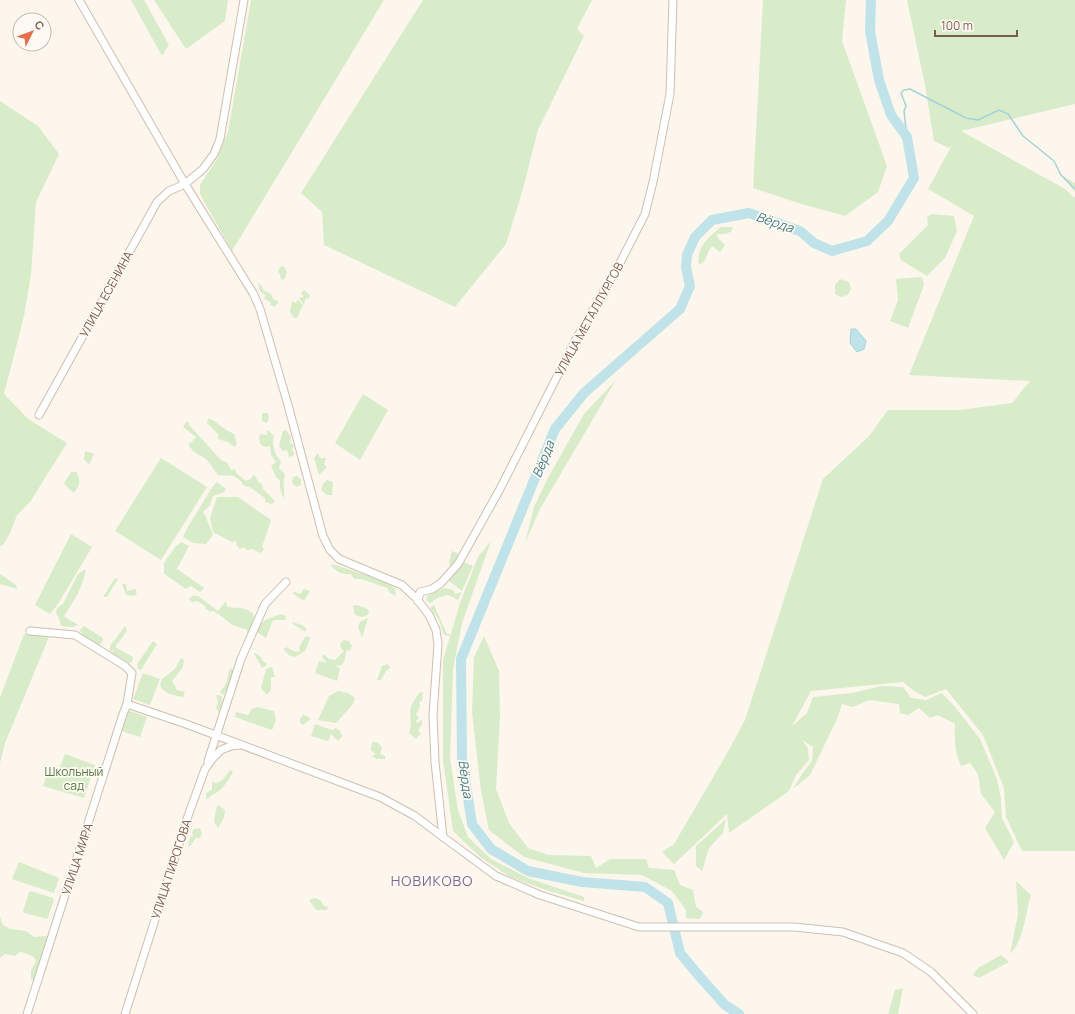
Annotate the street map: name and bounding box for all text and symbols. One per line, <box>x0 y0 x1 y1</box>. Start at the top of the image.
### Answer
north arrow <box>12 12 52 52</box>
scale bar <box>935 12 1017 38</box>
text: С <box>32 17 48 33</box>
text: 100 m <box>941 17 973 34</box>
water label: Вёрда <box>754 207 797 237</box>
street label: УЛИЦА ЕСЕНИНА <box>75 248 137 340</box>
street label: УЛИЦА МЕТАЛЛУРГОВ <box>551 259 627 379</box>
water label: Вёрда <box>527 437 559 480</box>
water label: Вёрда <box>454 759 478 800</box>
park label: Школьный сад <box>45 763 103 794</box>
street label: УЛИЦА ПИРОГОВА <box>147 816 195 921</box>
street label: УЛИЦА МИРА <box>57 820 97 897</box>
district label: НОВИКОВО <box>391 871 473 890</box>

